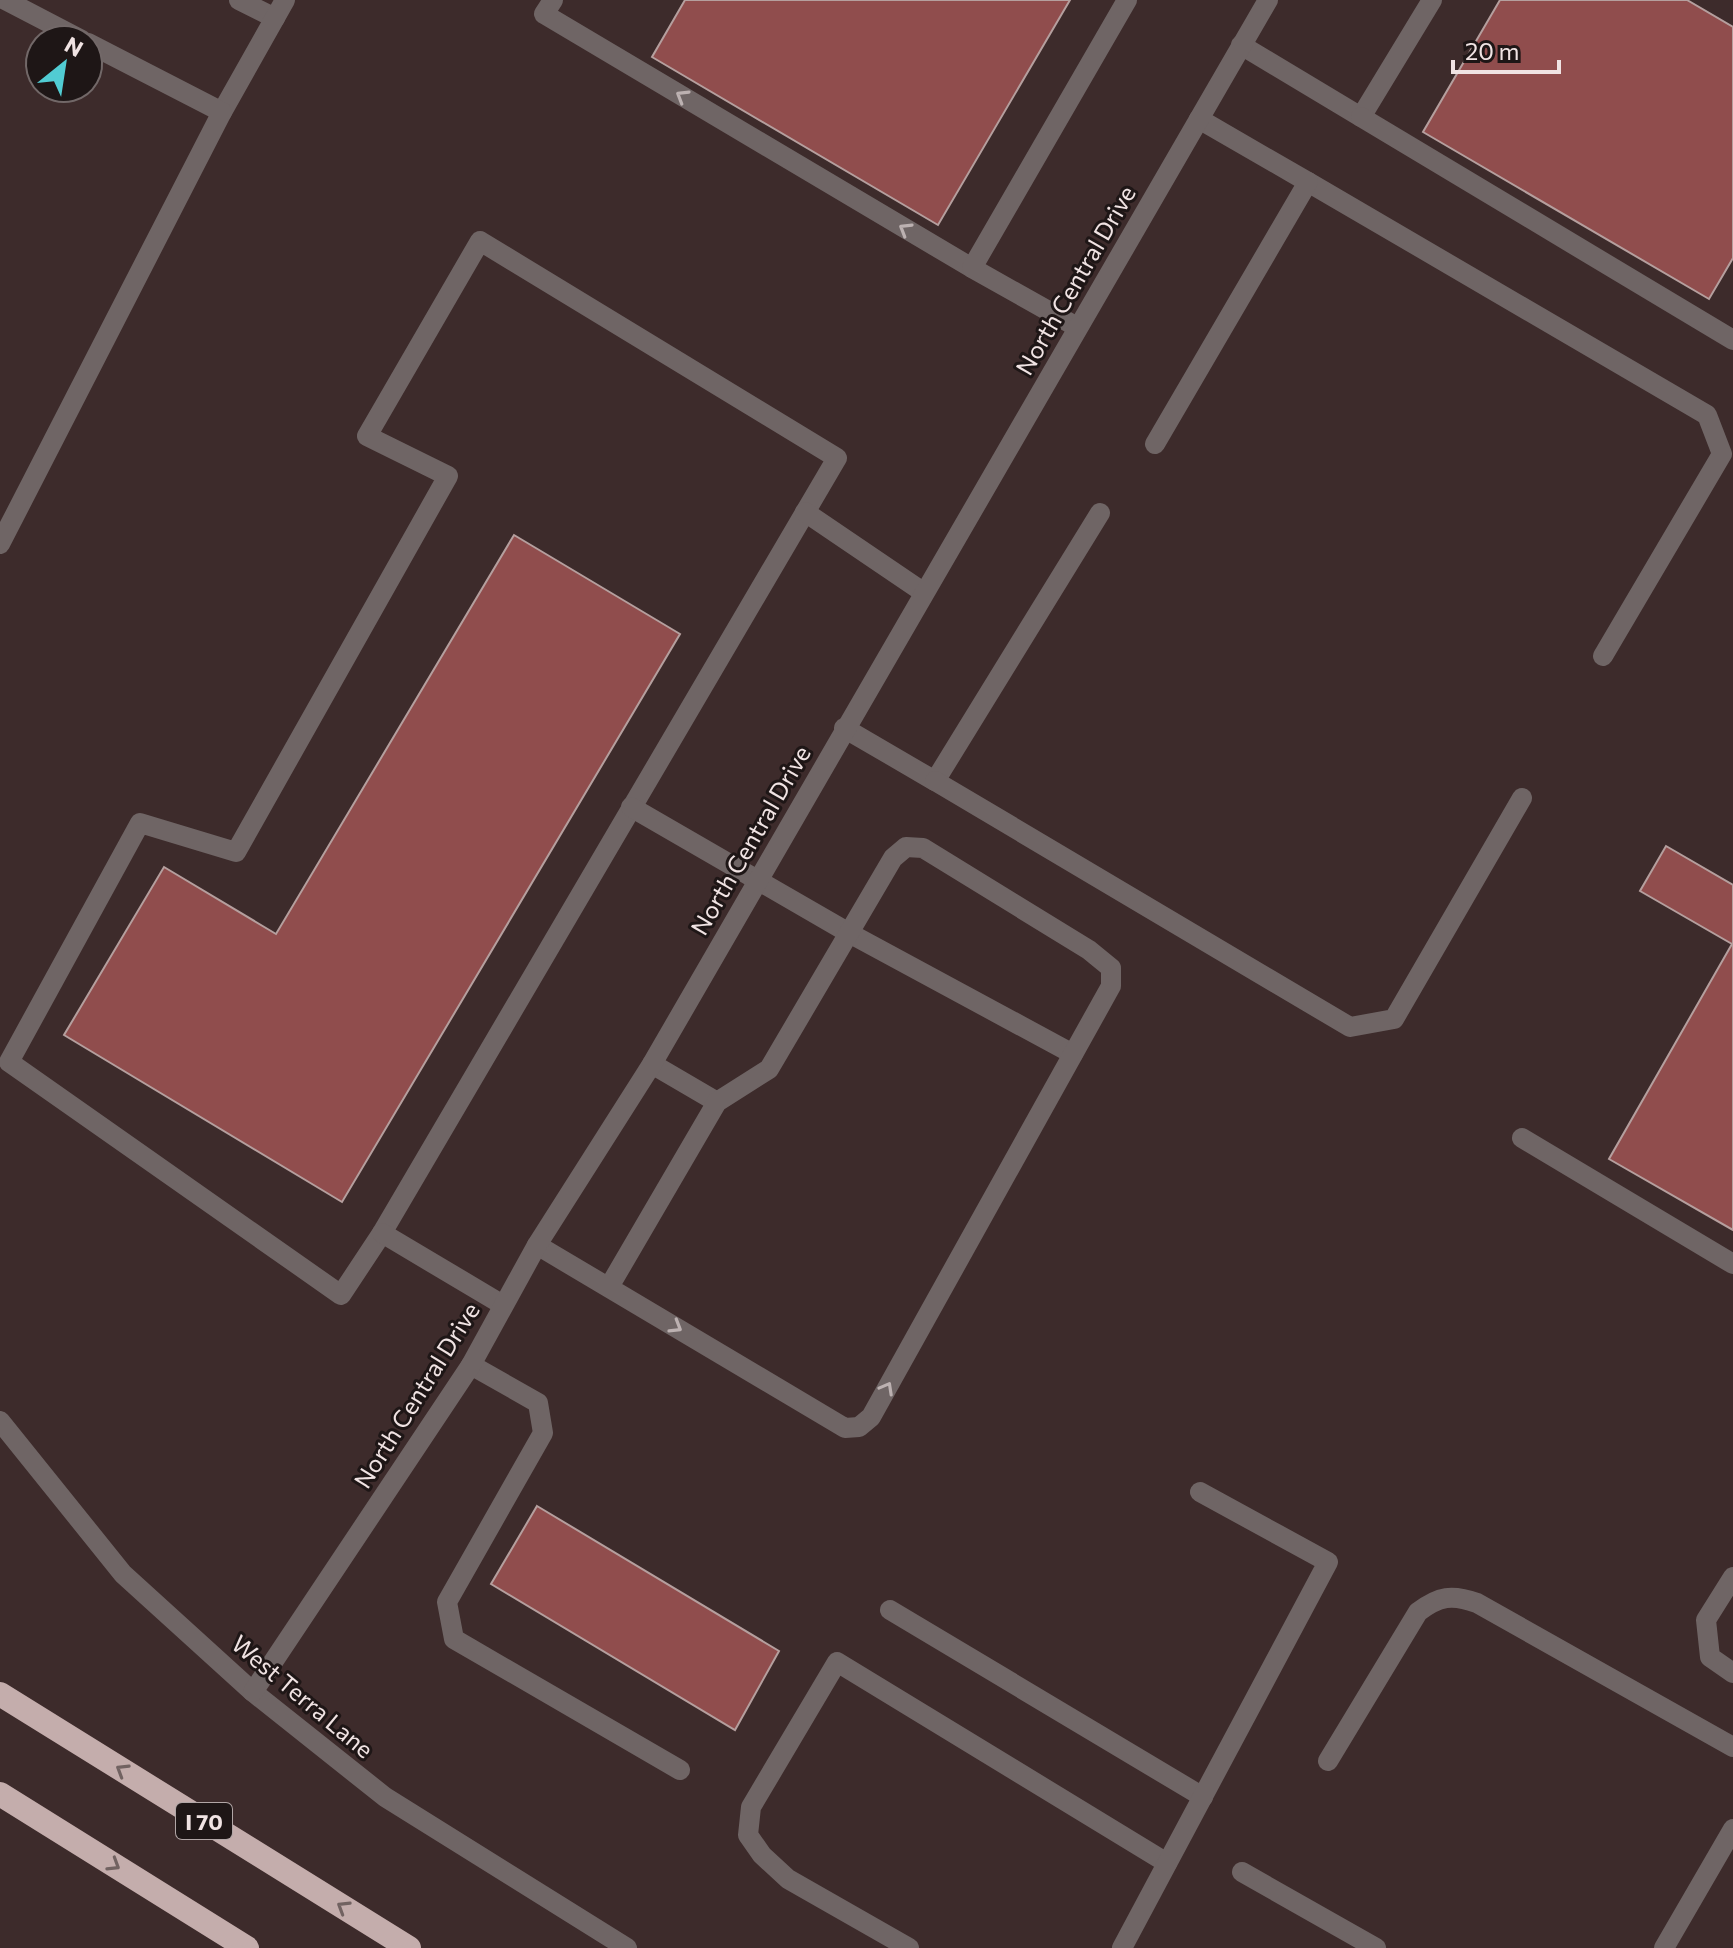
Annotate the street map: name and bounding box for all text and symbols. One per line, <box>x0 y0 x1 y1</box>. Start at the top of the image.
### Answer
north arrow <box>24 24 104 104</box>
scale bar <box>1453 24 1559 74</box>
text: N <box>60 30 88 62</box>
text: 20 m <box>1465 36 1519 65</box>
one-way arrow <box>676 90 691 106</box>
street label: North Central Drive <box>1009 180 1141 380</box>
one-way arrow <box>899 223 914 238</box>
street label: North Central Drive <box>684 740 816 940</box>
street label: North Central Drive <box>347 1297 485 1493</box>
one-way arrow <box>667 1317 682 1333</box>
one-way arrow <box>878 1382 893 1396</box>
street label: West Terra Lane <box>226 1628 380 1764</box>
one-way arrow <box>116 1764 131 1779</box>
road number: I 70 <box>176 1803 232 1839</box>
one-way arrow <box>105 1856 120 1871</box>
one-way arrow <box>337 1901 352 1916</box>

